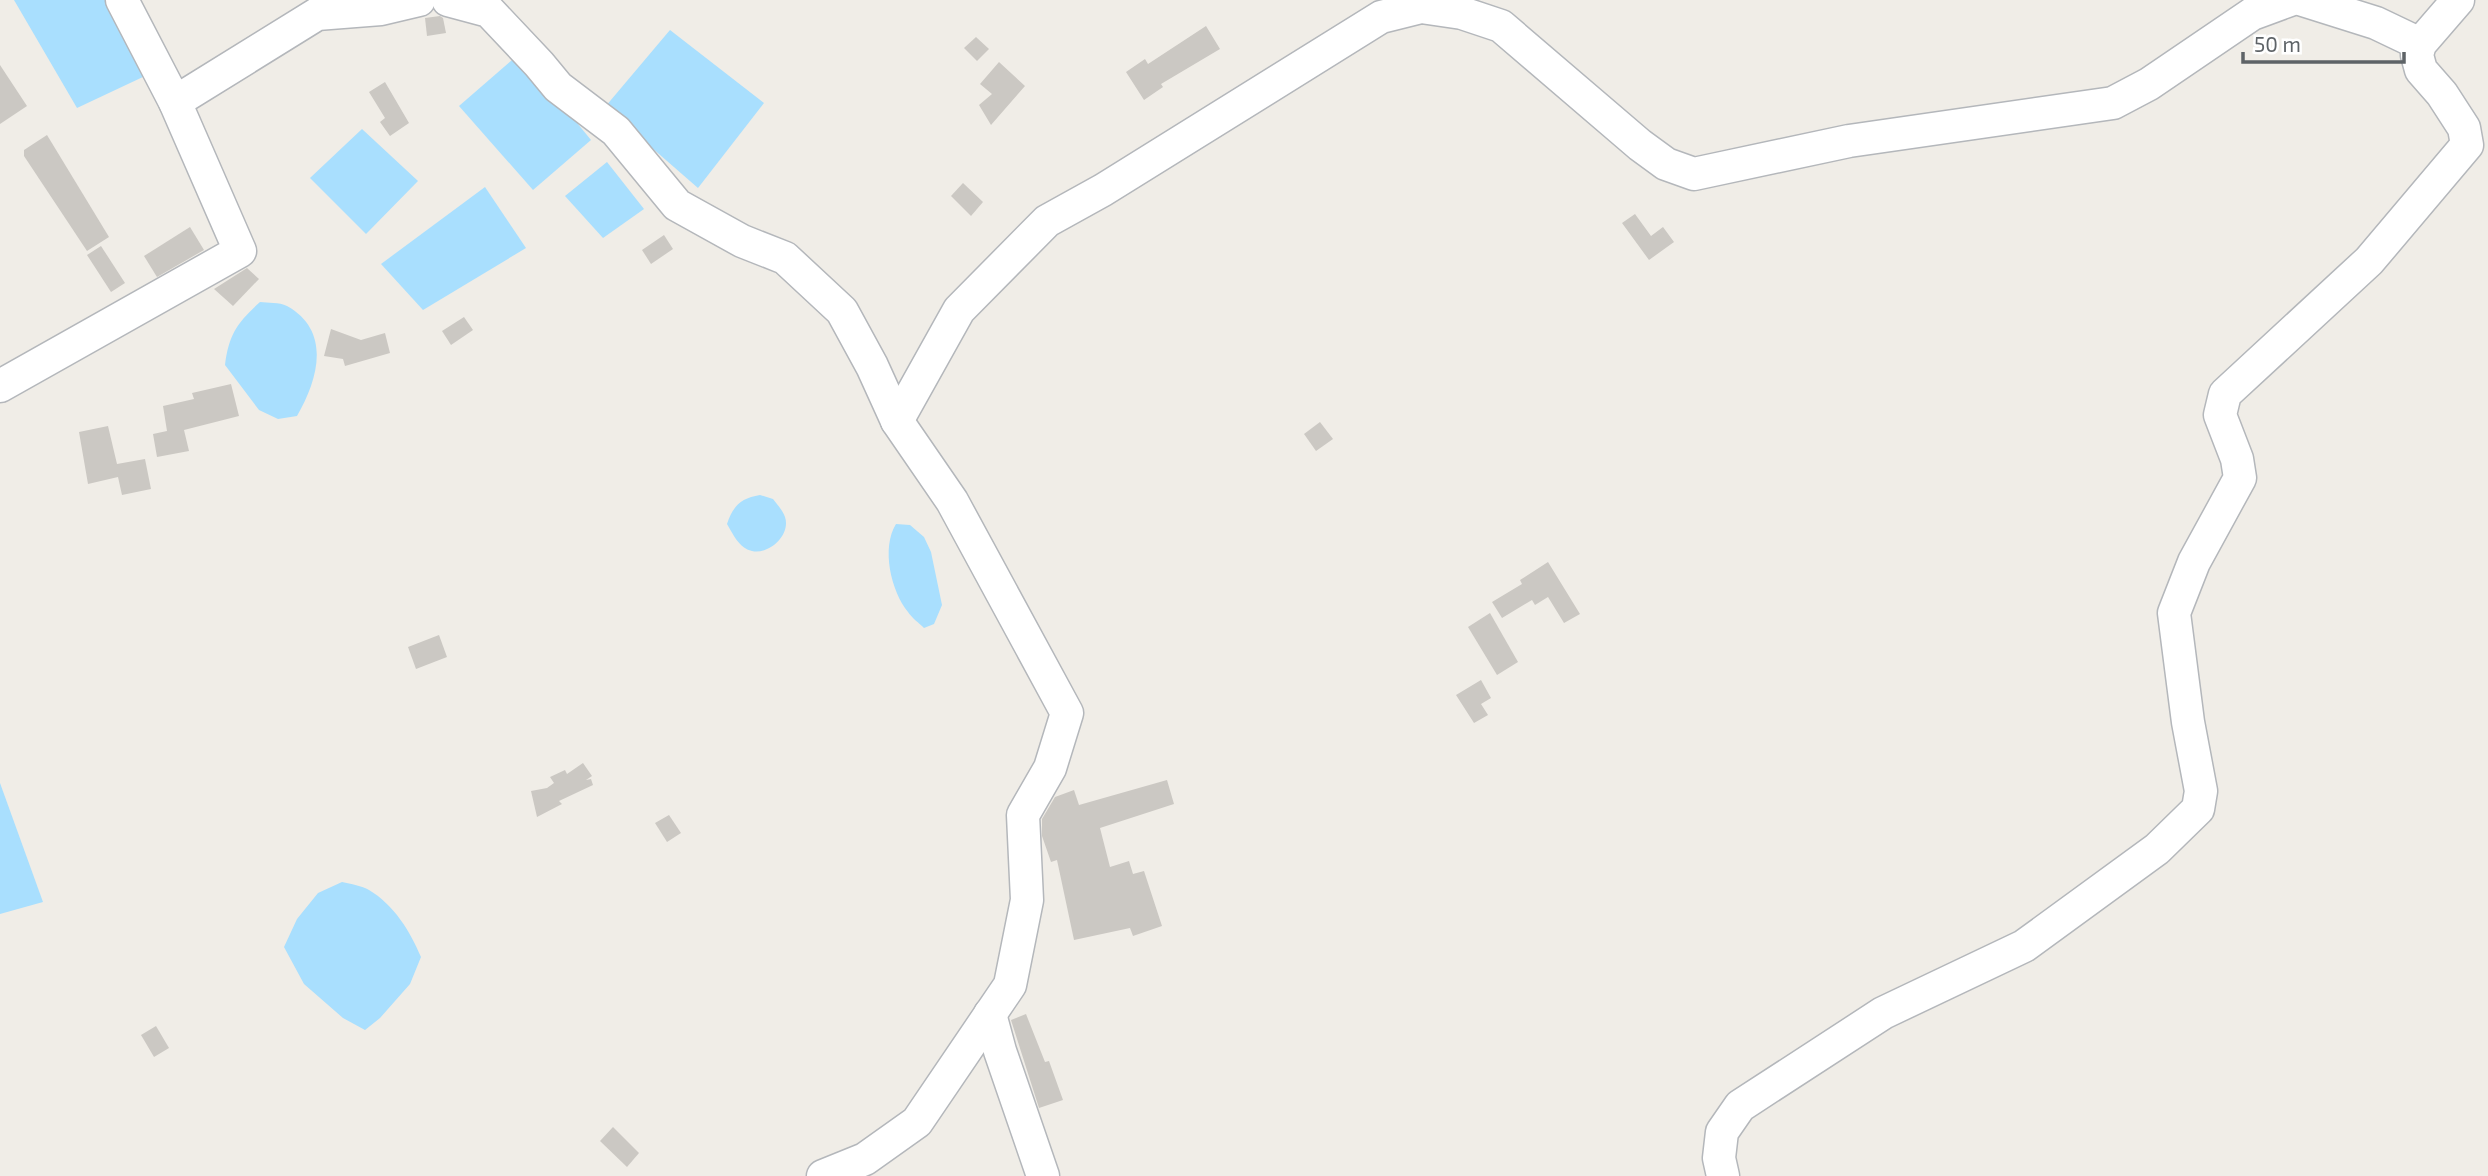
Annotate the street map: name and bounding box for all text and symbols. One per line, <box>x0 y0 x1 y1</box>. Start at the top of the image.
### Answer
scale bar <box>2243 21 2404 65</box>
text: 50 m <box>2254 31 2301 56</box>

